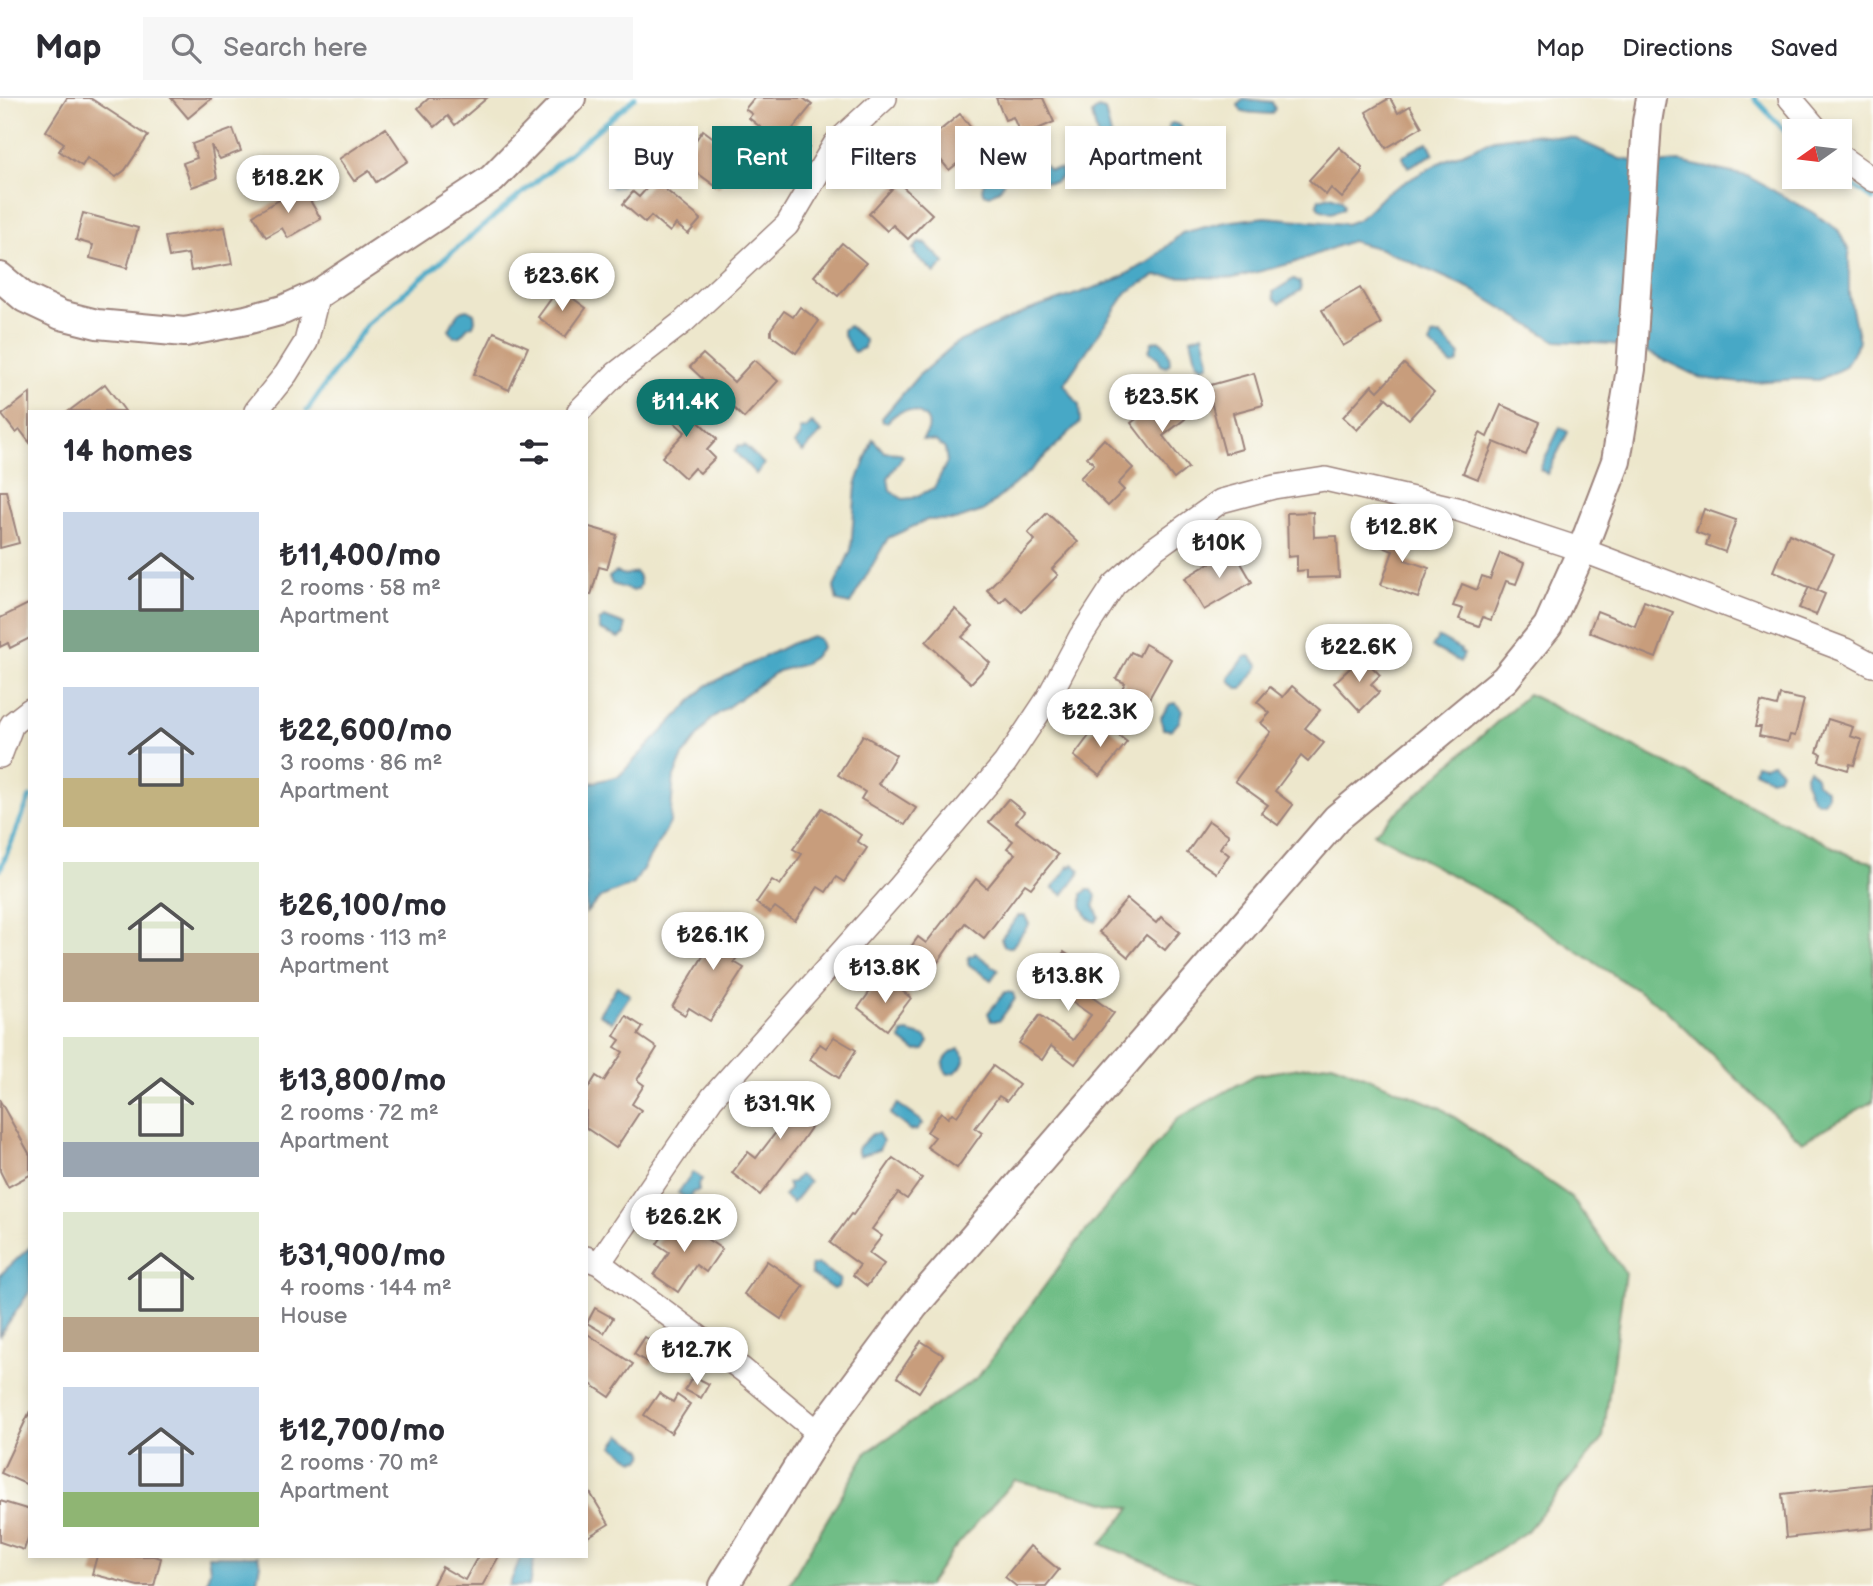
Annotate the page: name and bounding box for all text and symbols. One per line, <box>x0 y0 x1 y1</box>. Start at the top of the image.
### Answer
search box <box>143 17 633 80</box>
text: Map <box>35 28 101 68</box>
icon: search <box>167 29 205 67</box>
text: Search here <box>223 33 367 64</box>
text: Map <box>1536 34 1584 63</box>
text: Directions <box>1622 34 1733 63</box>
text: Saved <box>1771 34 1838 63</box>
north arrow <box>1782 119 1852 189</box>
map controls <box>1782 119 1852 189</box>
chip: Buy <box>609 126 698 189</box>
chip: Rent <box>712 126 812 189</box>
chip: Filters <box>826 126 941 189</box>
chip: New <box>955 126 1051 189</box>
chip: Apartment <box>1065 126 1226 189</box>
pin: ₺18.2K <box>231 156 345 215</box>
text: ₺18.2K <box>252 164 324 192</box>
pin: ₺23.6K <box>505 254 619 313</box>
text: ₺23.6K <box>525 262 599 290</box>
pin: ₺23.5K <box>1105 374 1219 434</box>
pin: ₺11.4K <box>629 380 743 439</box>
text: ₺23.5K <box>1125 383 1199 411</box>
text: ₺11.4K <box>653 388 719 416</box>
icon: filters <box>515 433 553 471</box>
text: 14 homes <box>63 434 192 470</box>
pin: ₺12.8K <box>1345 504 1459 564</box>
text: ₺12.8K <box>1366 513 1438 541</box>
pin: ₺10K <box>1178 520 1260 580</box>
text: ₺10K <box>1193 529 1245 557</box>
text: ₺11,400/mo <box>280 538 441 574</box>
icon: home <box>119 540 203 624</box>
text: 2 rooms · 58 m² <box>280 574 441 602</box>
text: Apartment <box>280 602 389 630</box>
pin: ₺22.6K <box>1302 624 1416 684</box>
text: ₺22.6K <box>1321 633 1397 661</box>
pin: ₺22.3K <box>1043 690 1157 749</box>
text: ₺22.3K <box>1063 698 1137 726</box>
text: ₺22,600/mo <box>280 713 452 749</box>
icon: home <box>119 715 203 799</box>
text: 3 rooms · 86 m² <box>280 749 442 777</box>
text: Apartment <box>280 777 389 805</box>
text: ₺26,100/mo <box>280 888 447 924</box>
icon: home <box>119 890 203 974</box>
pin: ₺26.1K <box>656 912 770 972</box>
text: ₺26.1K <box>677 921 749 949</box>
text: 3 rooms · 113 m² <box>280 924 447 952</box>
pin: ₺13.8K <box>828 946 942 1005</box>
text: Apartment <box>280 952 389 980</box>
text: ₺13.8K <box>850 954 920 982</box>
pin: ₺13.8K <box>1011 954 1125 1013</box>
text: ₺13.8K <box>1033 962 1103 990</box>
text: ₺13,800/mo <box>280 1063 446 1099</box>
icon: home <box>119 1065 203 1149</box>
pin: ₺31.9K <box>723 1082 837 1141</box>
text: ₺31.9K <box>745 1090 815 1118</box>
text: 2 rooms · 72 m² <box>280 1099 439 1127</box>
text: Apartment <box>280 1127 389 1155</box>
pin: ₺26.2K <box>627 1194 741 1254</box>
text: ₺26.2K <box>646 1203 722 1231</box>
text: ₺31,900/mo <box>280 1238 446 1274</box>
icon: home <box>119 1240 203 1324</box>
text: 4 rooms · 144 m² <box>280 1274 452 1302</box>
text: House <box>280 1302 347 1330</box>
pin: ₺12.7K <box>640 1328 754 1387</box>
text: ₺12.7K <box>662 1336 732 1364</box>
text: ₺12,700/mo <box>280 1413 445 1449</box>
icon: home <box>119 1415 203 1499</box>
text: 2 rooms · 70 m² <box>280 1449 439 1477</box>
text: Apartment <box>280 1477 389 1505</box>

